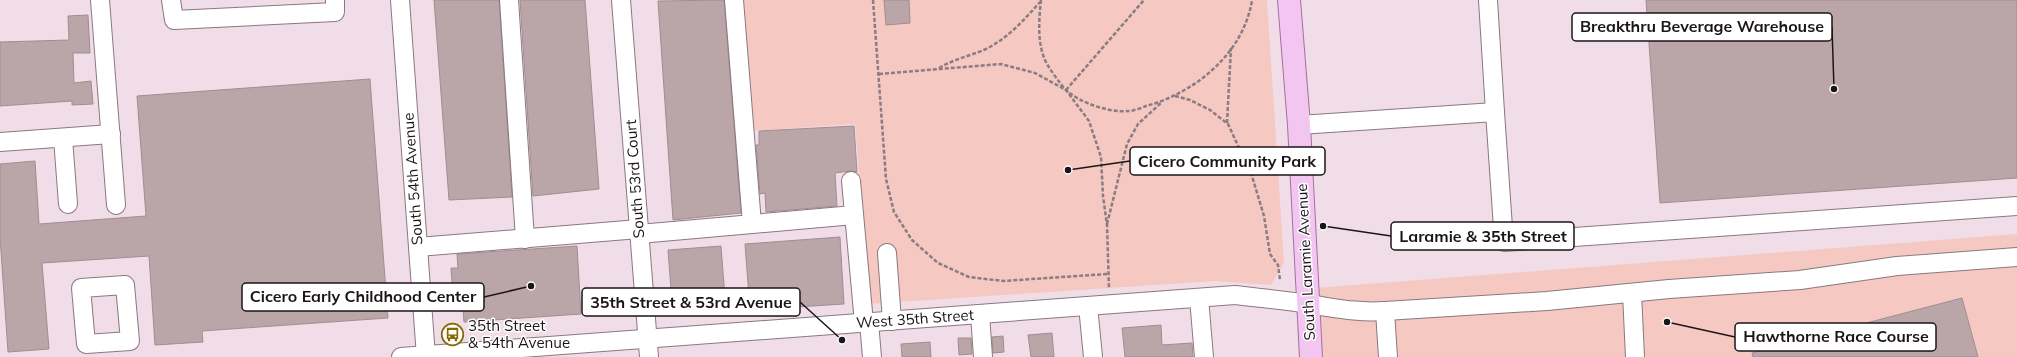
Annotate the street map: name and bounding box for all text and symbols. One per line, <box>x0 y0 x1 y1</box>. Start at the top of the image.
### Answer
callout: Breakthru Beverage Warehouse <box>1572 13 1832 41</box>
text: Breakthru Beverage Warehouse <box>1580 16 1824 36</box>
street label: South 54th Avenue <box>398 112 427 246</box>
street label: South 53rd Court <box>621 119 648 239</box>
callout: Cicero Community Park <box>1130 147 1325 175</box>
text: Cicero Community Park <box>1138 151 1317 171</box>
street label: South Laramie Avenue <box>1292 183 1319 341</box>
callout: Laramie & 35th Street <box>1391 222 1574 250</box>
text: Laramie & 35th Street <box>1399 226 1567 246</box>
callout: Cicero Early Childhood Center <box>242 283 484 311</box>
text: Cicero Early Childhood Center <box>250 286 477 306</box>
callout: 35th Street & 53rd Avenue <box>582 288 800 316</box>
text: 35th Street & 53rd Avenue <box>590 292 792 312</box>
street label: West 35th Street <box>855 305 974 332</box>
place label: 35th Street & 54th Avenue <box>468 316 570 352</box>
bus stop icon: 35th Street & 54th Avenue <box>440 322 466 348</box>
callout: Hawthorne Race Course <box>1735 323 1936 351</box>
text: Hawthorne Race Course <box>1743 326 1929 346</box>

